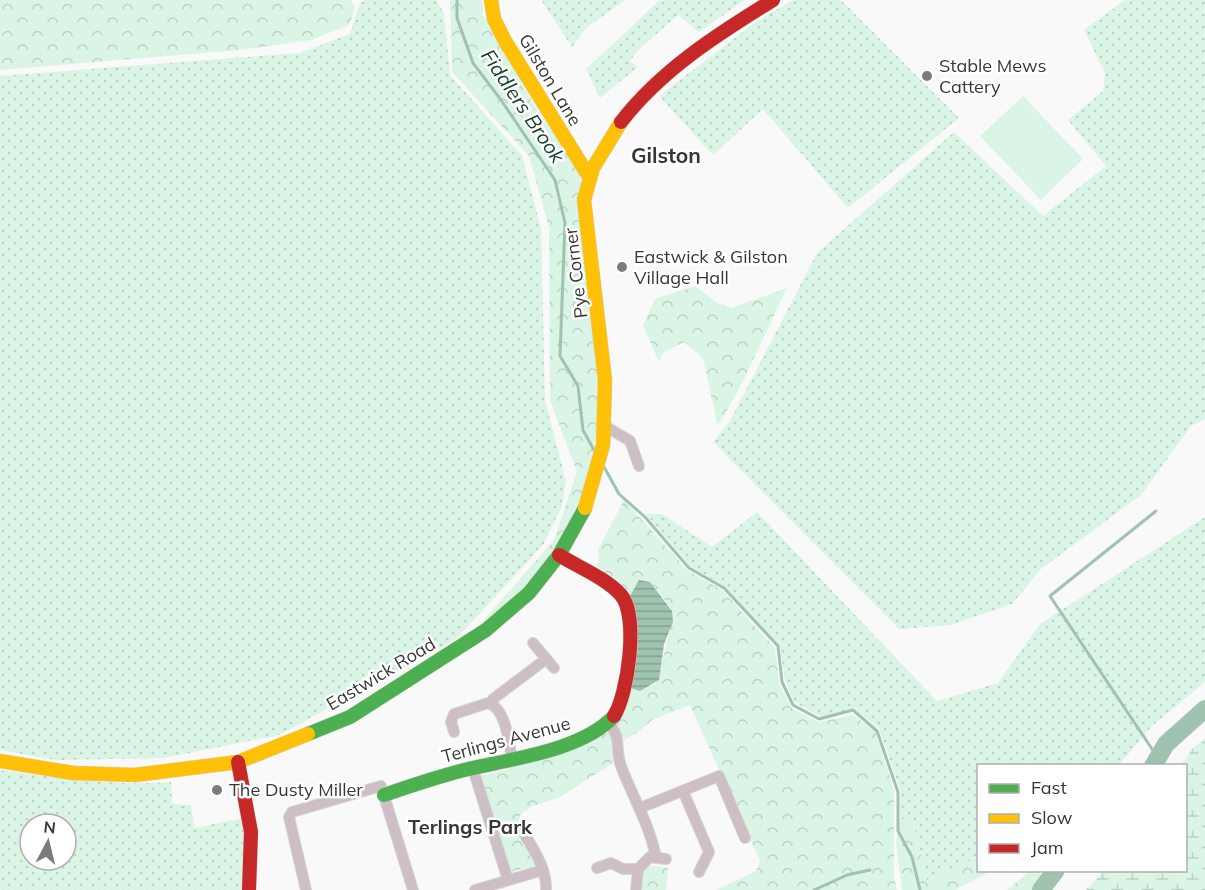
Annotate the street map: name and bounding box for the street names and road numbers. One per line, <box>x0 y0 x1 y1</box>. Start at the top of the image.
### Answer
street label: Gilston Lane <box>514 30 587 130</box>
street label: Pye Corner <box>558 226 592 320</box>
street label: Eastwick Road <box>322 632 440 715</box>
street label: Terlings Avenue <box>439 711 573 768</box>

